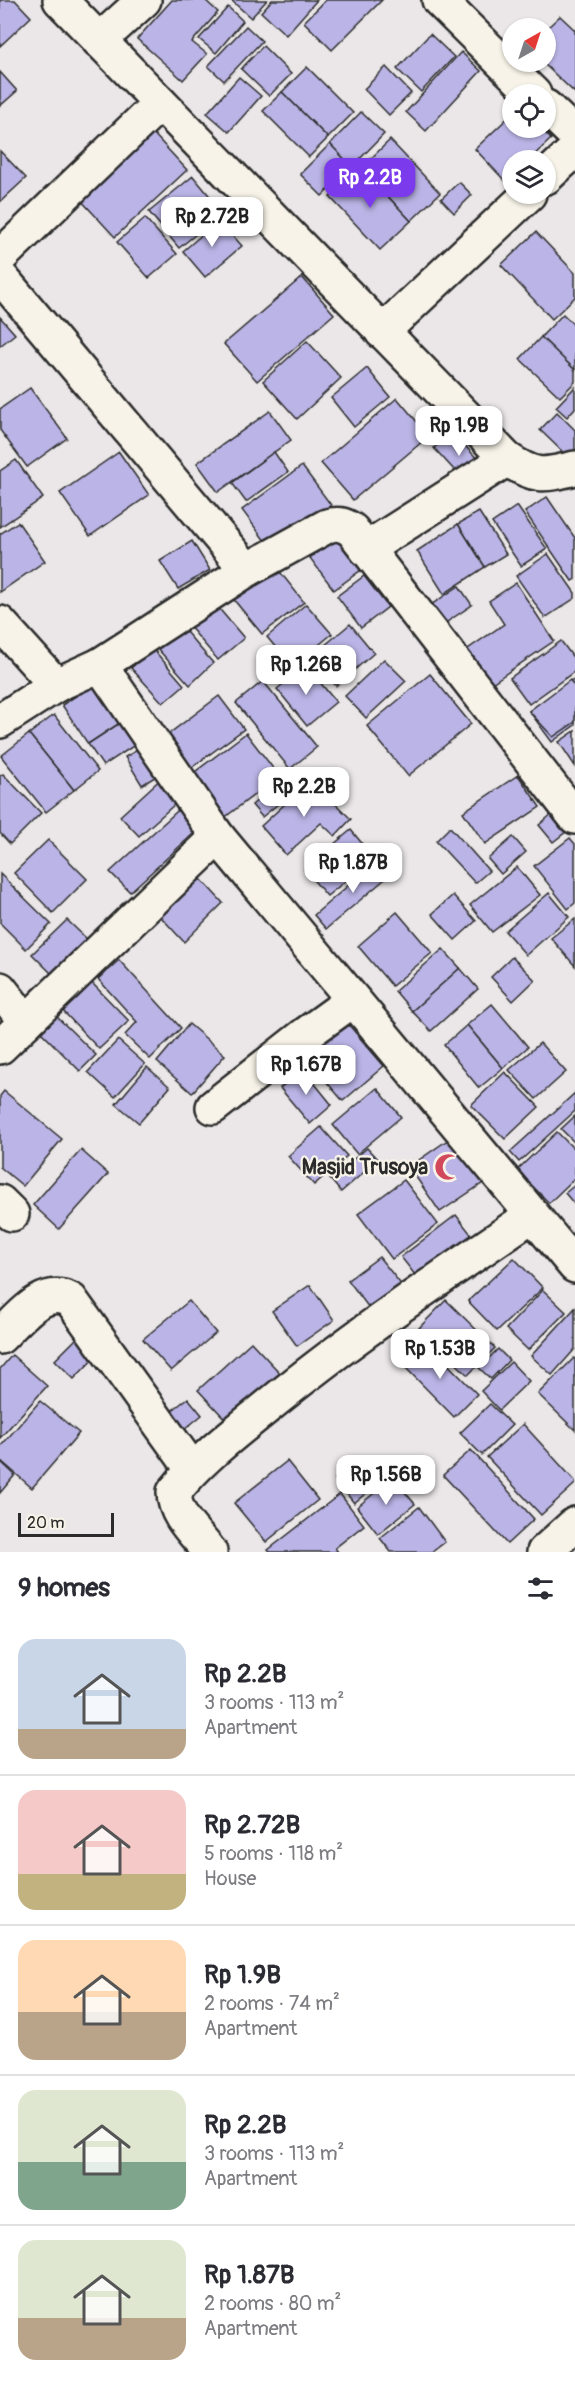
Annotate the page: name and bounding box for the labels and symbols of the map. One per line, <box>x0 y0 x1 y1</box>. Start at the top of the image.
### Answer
north arrow <box>502 18 556 72</box>
pin: Rp 2.2B <box>315 158 425 209</box>
pin: Rp 2.72B <box>150 197 274 248</box>
pin: Rp 1.9B <box>404 406 514 457</box>
pin: Rp 1.26B <box>244 645 368 696</box>
pin: Rp 2.2B <box>249 767 359 818</box>
pin: Rp 1.87B <box>291 843 415 894</box>
pin: Rp 1.67B <box>244 1045 368 1096</box>
mosque icon: Masjid Trusoya <box>433 1152 463 1182</box>
place label: Masjid Trusoya <box>302 1154 428 1181</box>
pin: Rp 1.53B <box>378 1329 502 1380</box>
pin: Rp 1.56B <box>324 1455 448 1506</box>
scale bar <box>18 1510 114 1538</box>

